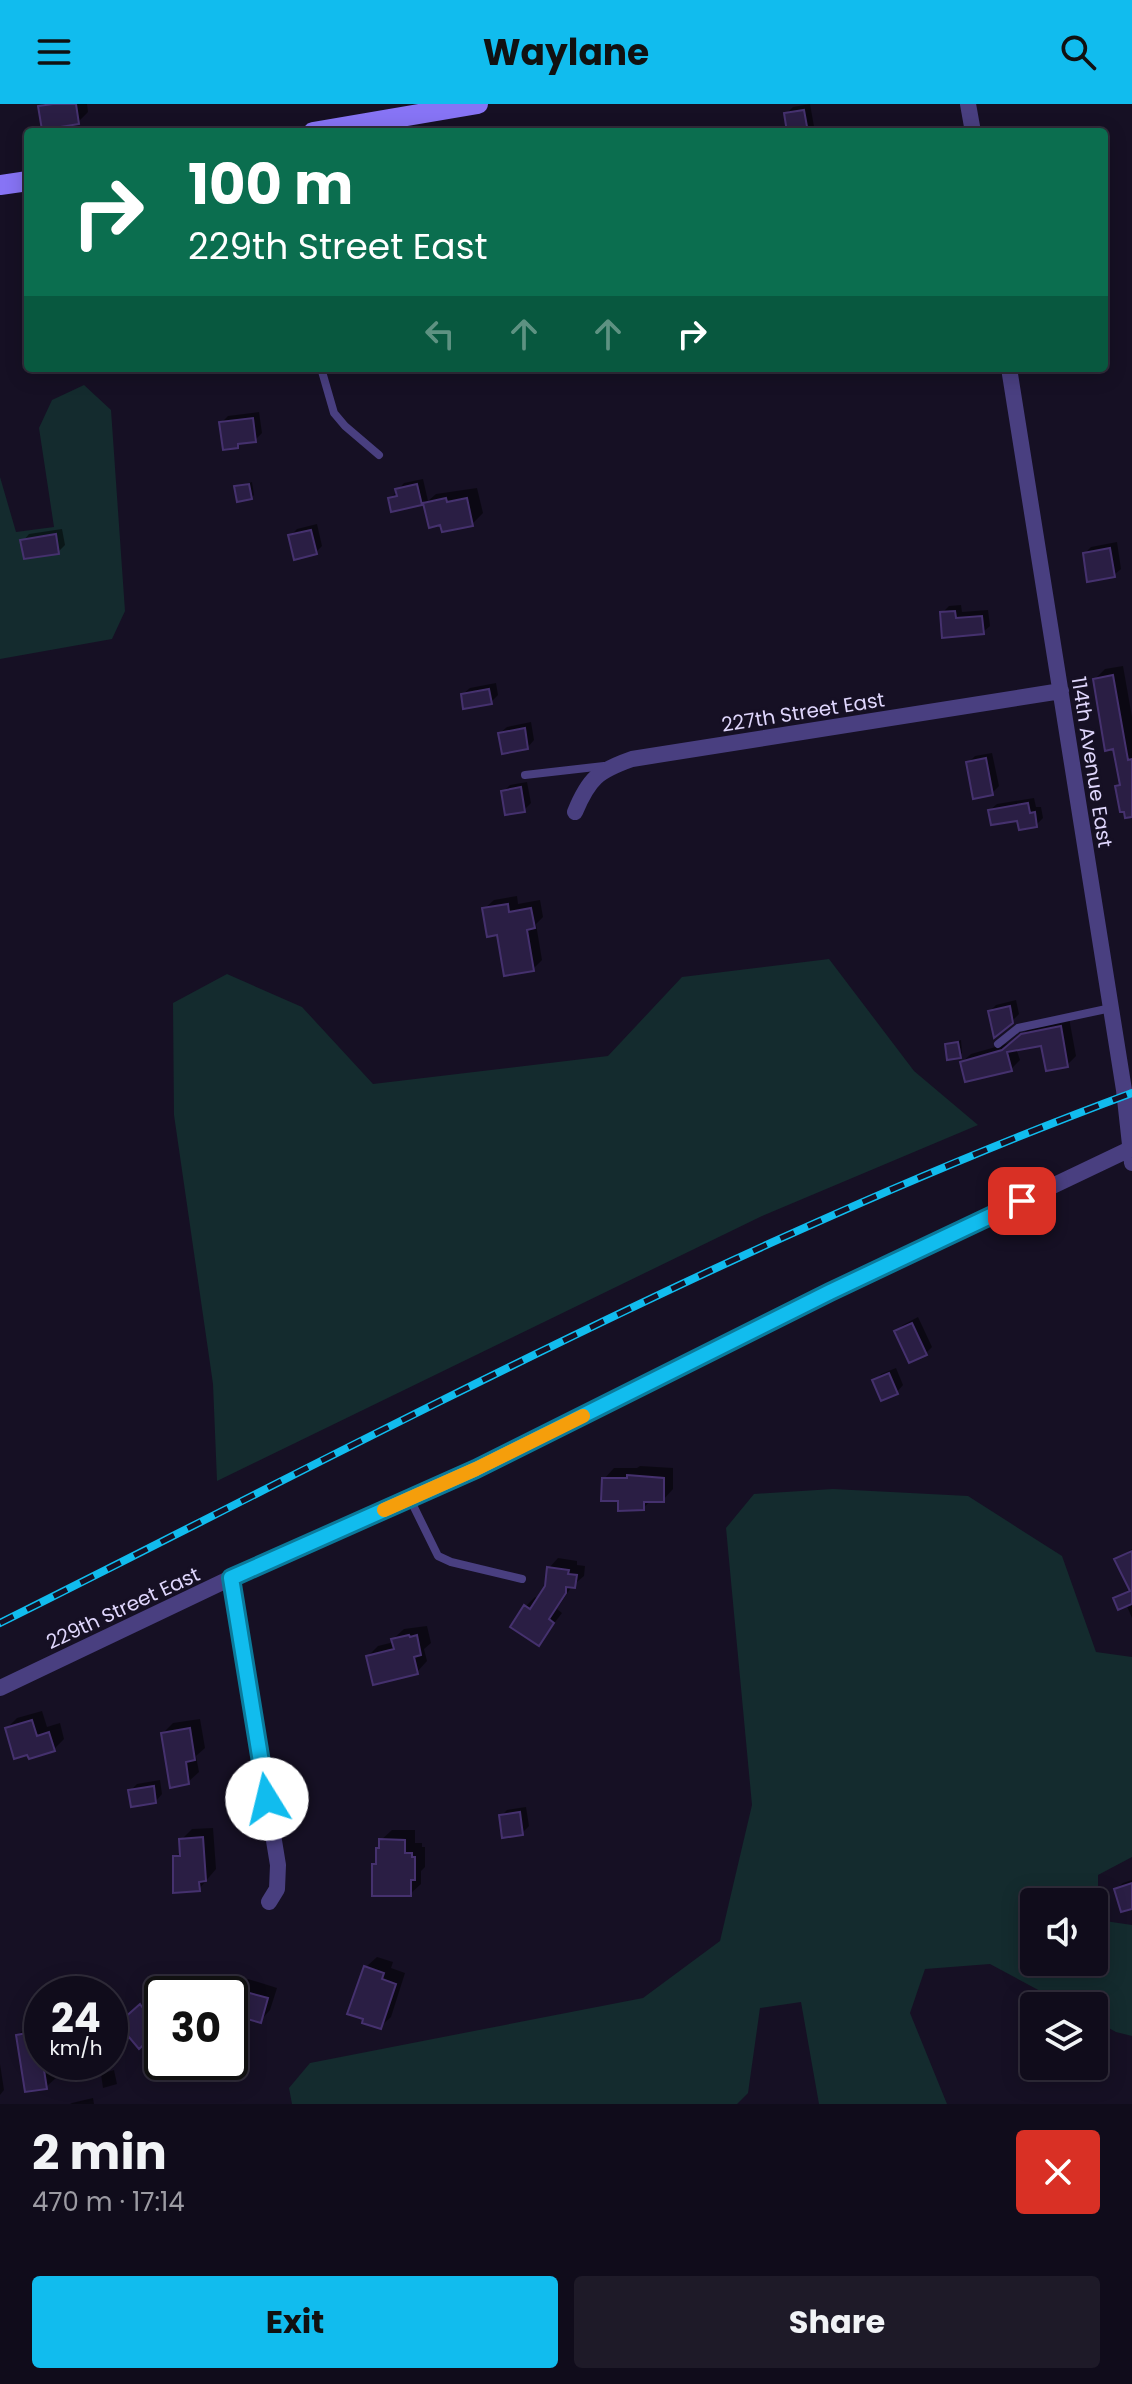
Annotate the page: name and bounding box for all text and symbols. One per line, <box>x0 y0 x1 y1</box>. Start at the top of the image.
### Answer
text: Waylane <box>483 27 649 78</box>
icon: menu <box>32 30 76 74</box>
icon: search <box>1056 30 1100 74</box>
text: 100 m <box>188 145 353 224</box>
icon: right <box>56 160 160 264</box>
text: 229th Street East <box>188 221 488 272</box>
icon: left <box>418 312 462 356</box>
icon: ahead <box>502 312 546 356</box>
icon: ahead <box>586 312 630 356</box>
icon: right <box>670 312 714 356</box>
street label: 114th Avenue East <box>1065 674 1119 850</box>
street label: 227th Street East <box>719 685 887 739</box>
pin <box>988 1167 1056 1235</box>
icon: arrive <box>1000 1179 1044 1223</box>
street label: 229th Street East <box>42 1560 204 1656</box>
position arrow <box>225 1757 309 1841</box>
map controls <box>1020 1888 1108 2080</box>
button: sound <box>1020 1888 1108 1976</box>
speed limit sign: 30 <box>144 1976 248 2080</box>
text: 24 <box>51 1990 101 2046</box>
button: layers <box>1020 1992 1108 2080</box>
text: km/h <box>49 2034 103 2062</box>
text: 2 min <box>32 2119 167 2186</box>
button: close <box>1016 2130 1100 2214</box>
text: 470 m · 17:14 <box>32 2184 185 2220</box>
button: Exit <box>32 2276 558 2368</box>
button: Share <box>574 2276 1100 2368</box>

